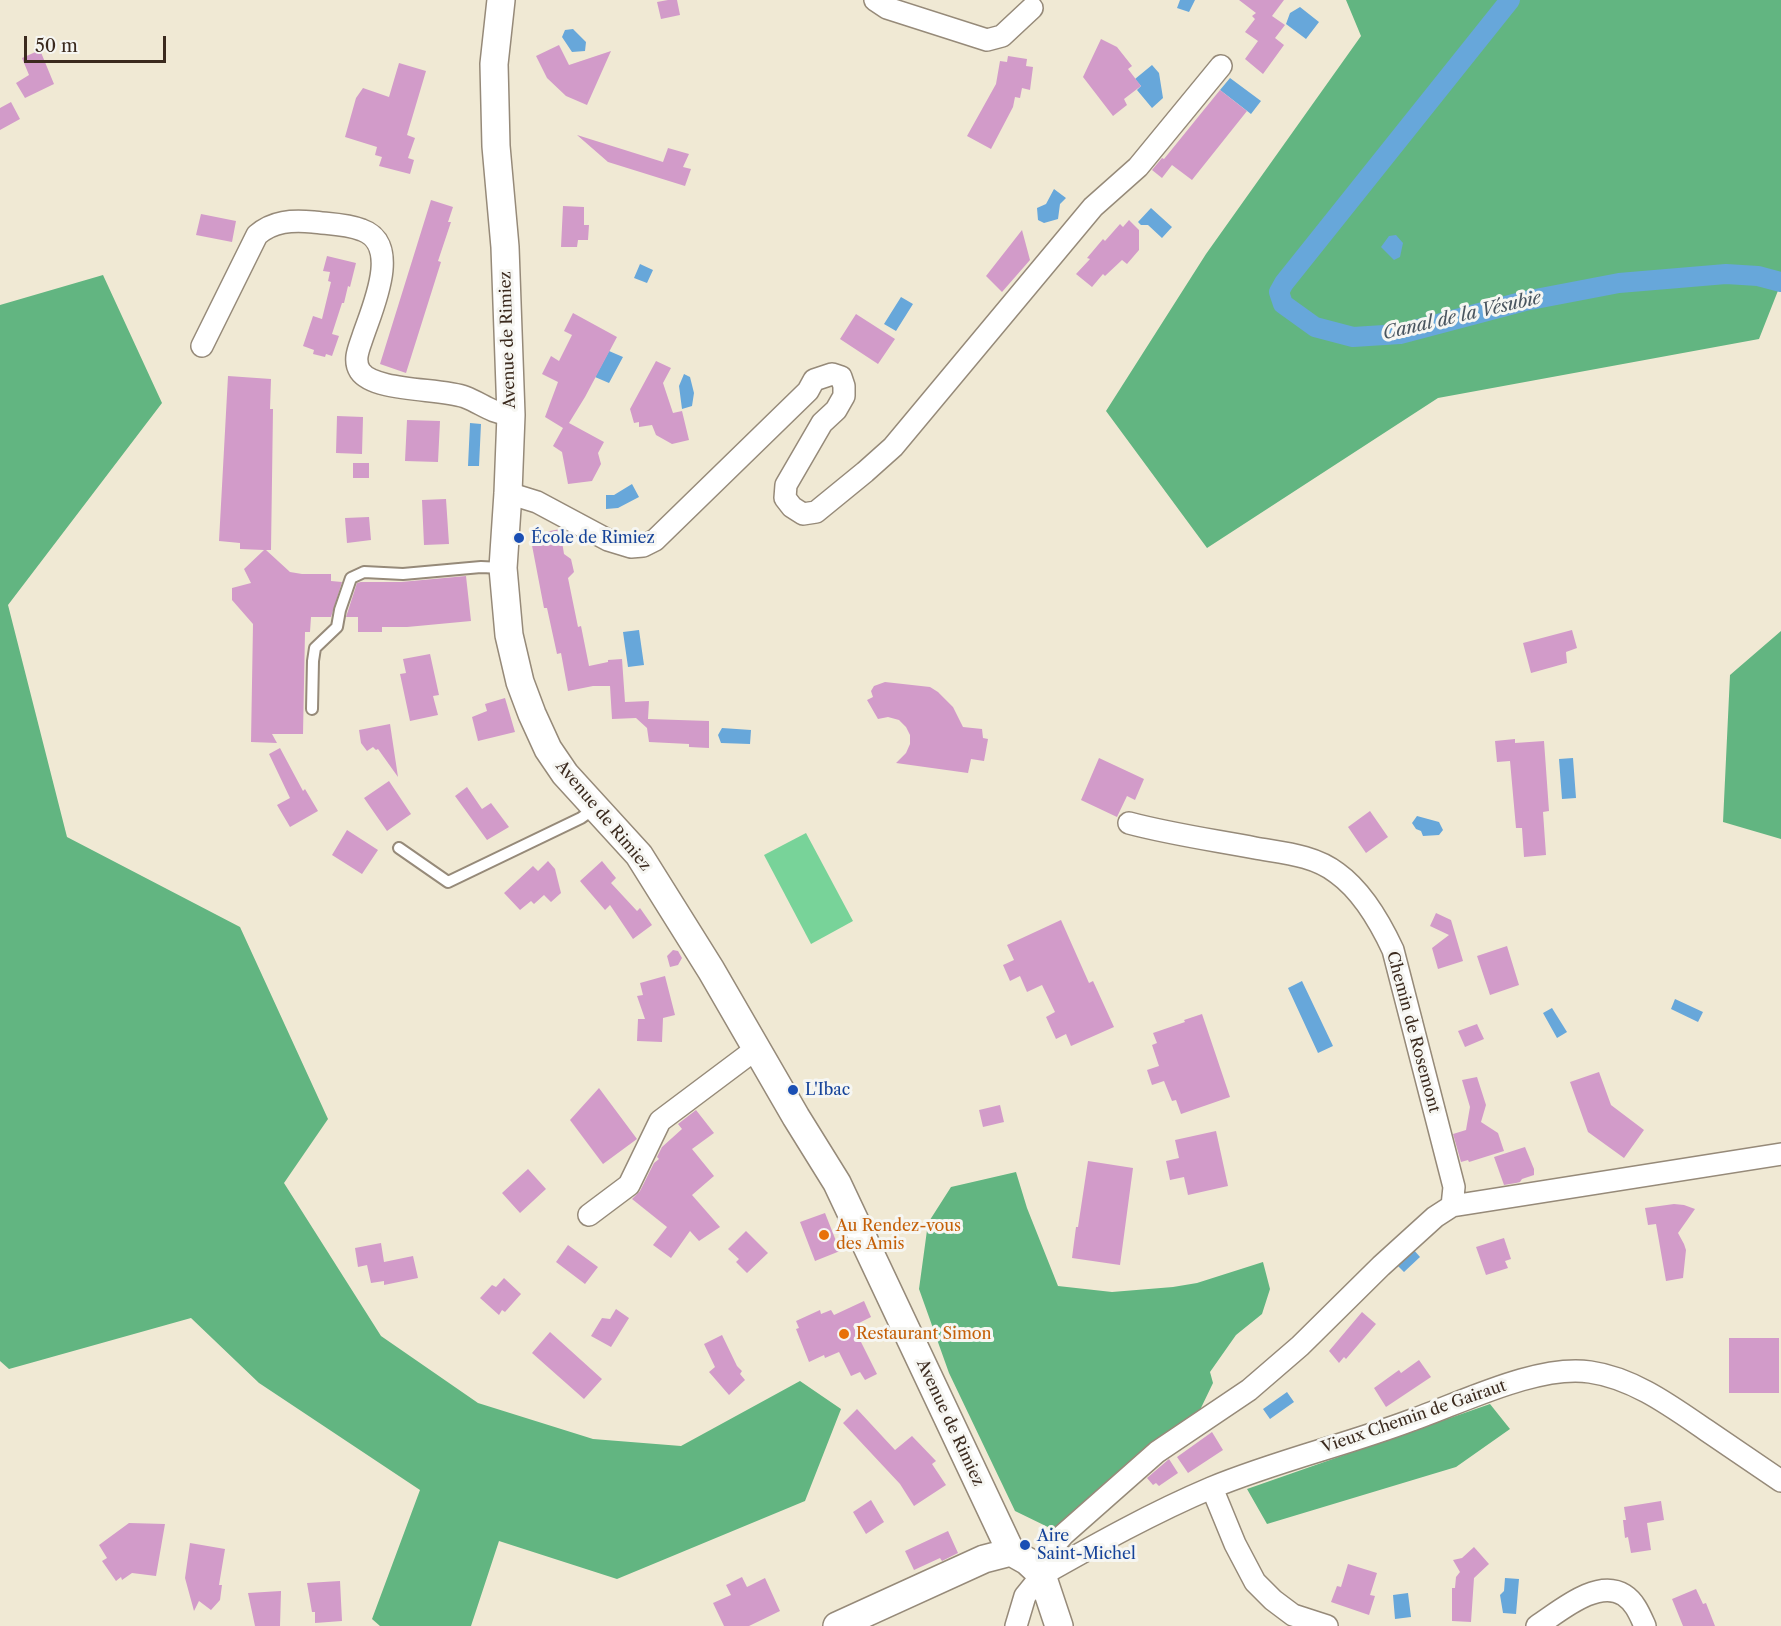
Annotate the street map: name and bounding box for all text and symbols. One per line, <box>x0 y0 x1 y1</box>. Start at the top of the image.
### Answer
scale bar <box>27 24 170 62</box>
text: 50 m <box>35 35 78 57</box>
street label: Avenue de Rimiez <box>496 271 520 409</box>
water label: Canal de la Vésubie <box>1381 287 1543 345</box>
place label: École de Rimiez <box>531 528 655 548</box>
marker: École de Rimiez <box>512 531 526 545</box>
street label: Avenue de Rimiez <box>551 757 655 875</box>
street label: Chemin de Rosemont <box>1382 949 1444 1115</box>
place label: L'Ibac <box>805 1080 850 1100</box>
marker: L'Ibac <box>786 1083 800 1097</box>
place label: Au Rendez-vous des Amis <box>836 1216 961 1254</box>
marker: Au Rendez-vous des Amis <box>817 1228 831 1242</box>
place label: Restaurant Simon <box>856 1324 992 1344</box>
marker: Restaurant Simon <box>837 1327 851 1341</box>
street label: Avenue de Rimiez <box>912 1357 988 1489</box>
street label: Vieux Chemin de Gairaut <box>1319 1376 1509 1458</box>
place label: Aire Saint-Michel <box>1037 1526 1136 1564</box>
marker: Aire Saint-Michel <box>1018 1538 1032 1552</box>

